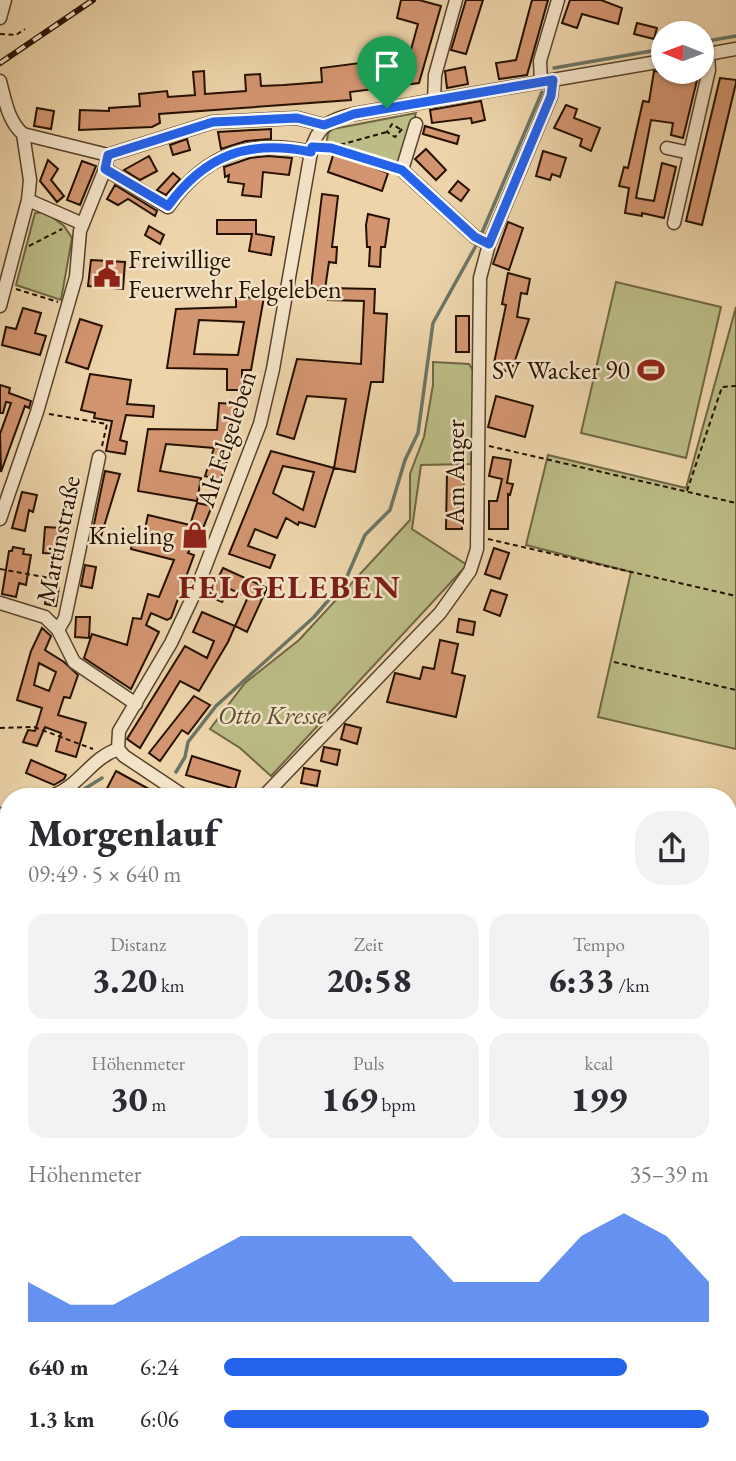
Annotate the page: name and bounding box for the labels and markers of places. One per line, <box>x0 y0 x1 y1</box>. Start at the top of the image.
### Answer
pin <box>357 36 417 108</box>
place label: Freiwillige Feuerwehr Felgeleben <box>128 242 342 306</box>
public building icon: Freiwillige Feuerwehr Felgeleben <box>92 259 122 289</box>
place label: SV Wacker 90 <box>492 353 630 387</box>
sports icon: SV Wacker 90 <box>636 355 666 385</box>
place label: Knieling <box>88 518 175 552</box>
shop icon: Knieling <box>180 520 210 550</box>

